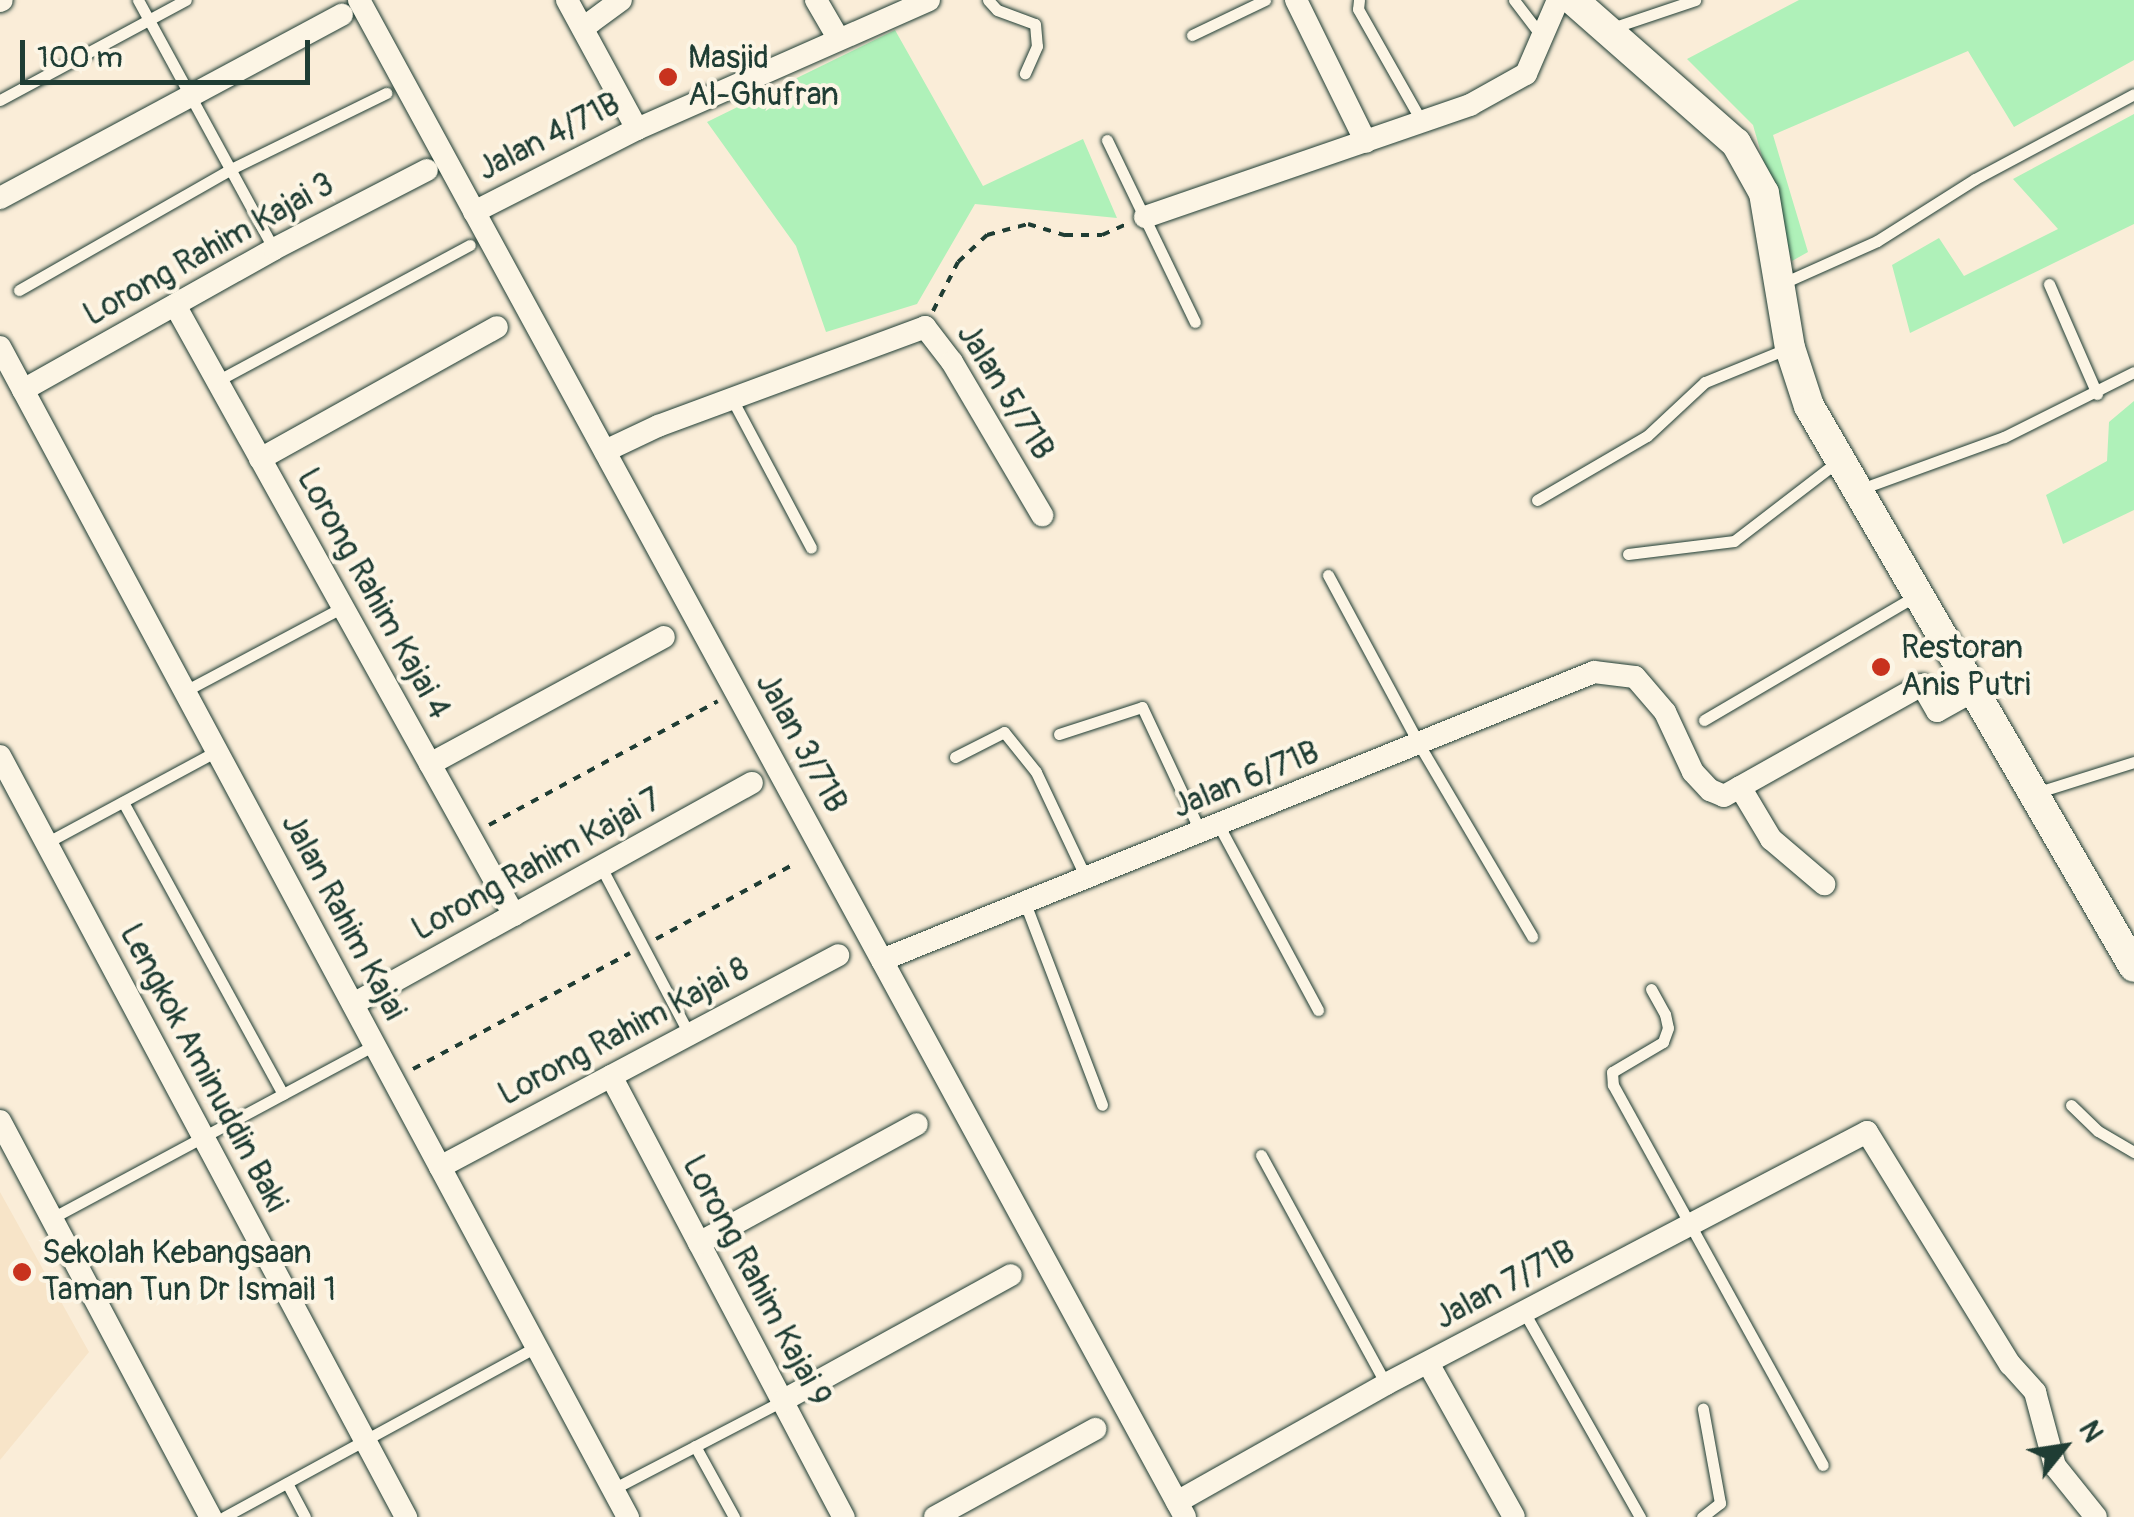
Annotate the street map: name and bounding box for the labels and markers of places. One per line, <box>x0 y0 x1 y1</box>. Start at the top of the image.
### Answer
place label: Masjid Al-Ghufran <box>688 40 839 115</box>
marker: Masjid Al-Ghufran <box>657 66 679 88</box>
place label: Restoran Anis Putri <box>1901 630 2031 705</box>
marker: Restoran Anis Putri <box>1870 656 1892 678</box>
place label: Sekolah Kebangsaan Taman Tun Dr Ismail 1 <box>42 1235 336 1310</box>
marker: Sekolah Kebangsaan Taman Tun Dr Ismail 1 <box>11 1261 33 1283</box>

